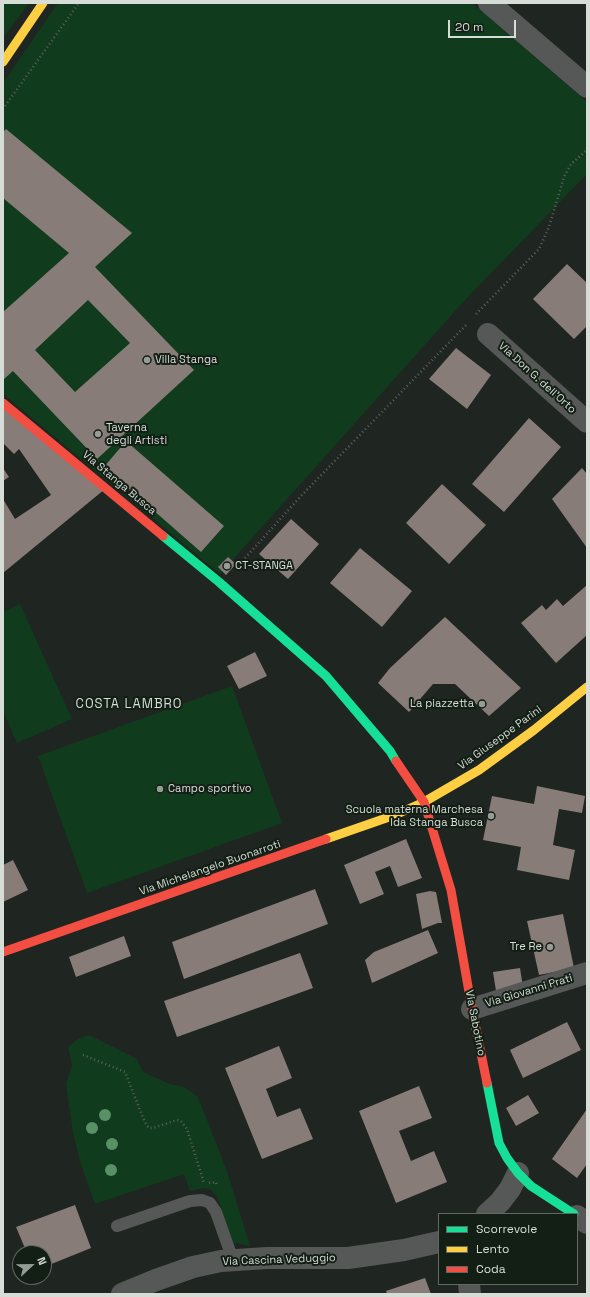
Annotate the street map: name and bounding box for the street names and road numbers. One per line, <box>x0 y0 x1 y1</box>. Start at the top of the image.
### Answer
street label: Via Don G. dell'Orto <box>495 340 579 416</box>
street label: Via Stanga Busca <box>79 448 159 518</box>
street label: Via Giuseppe Parini <box>456 703 544 773</box>
street label: Via Michelangelo Buonarroti <box>138 838 282 898</box>
street label: Via Giovanni Prati <box>484 971 574 1011</box>
street label: Via Sabotino <box>462 989 488 1057</box>
street label: Via Cascina Veduggio <box>222 1251 336 1269</box>

